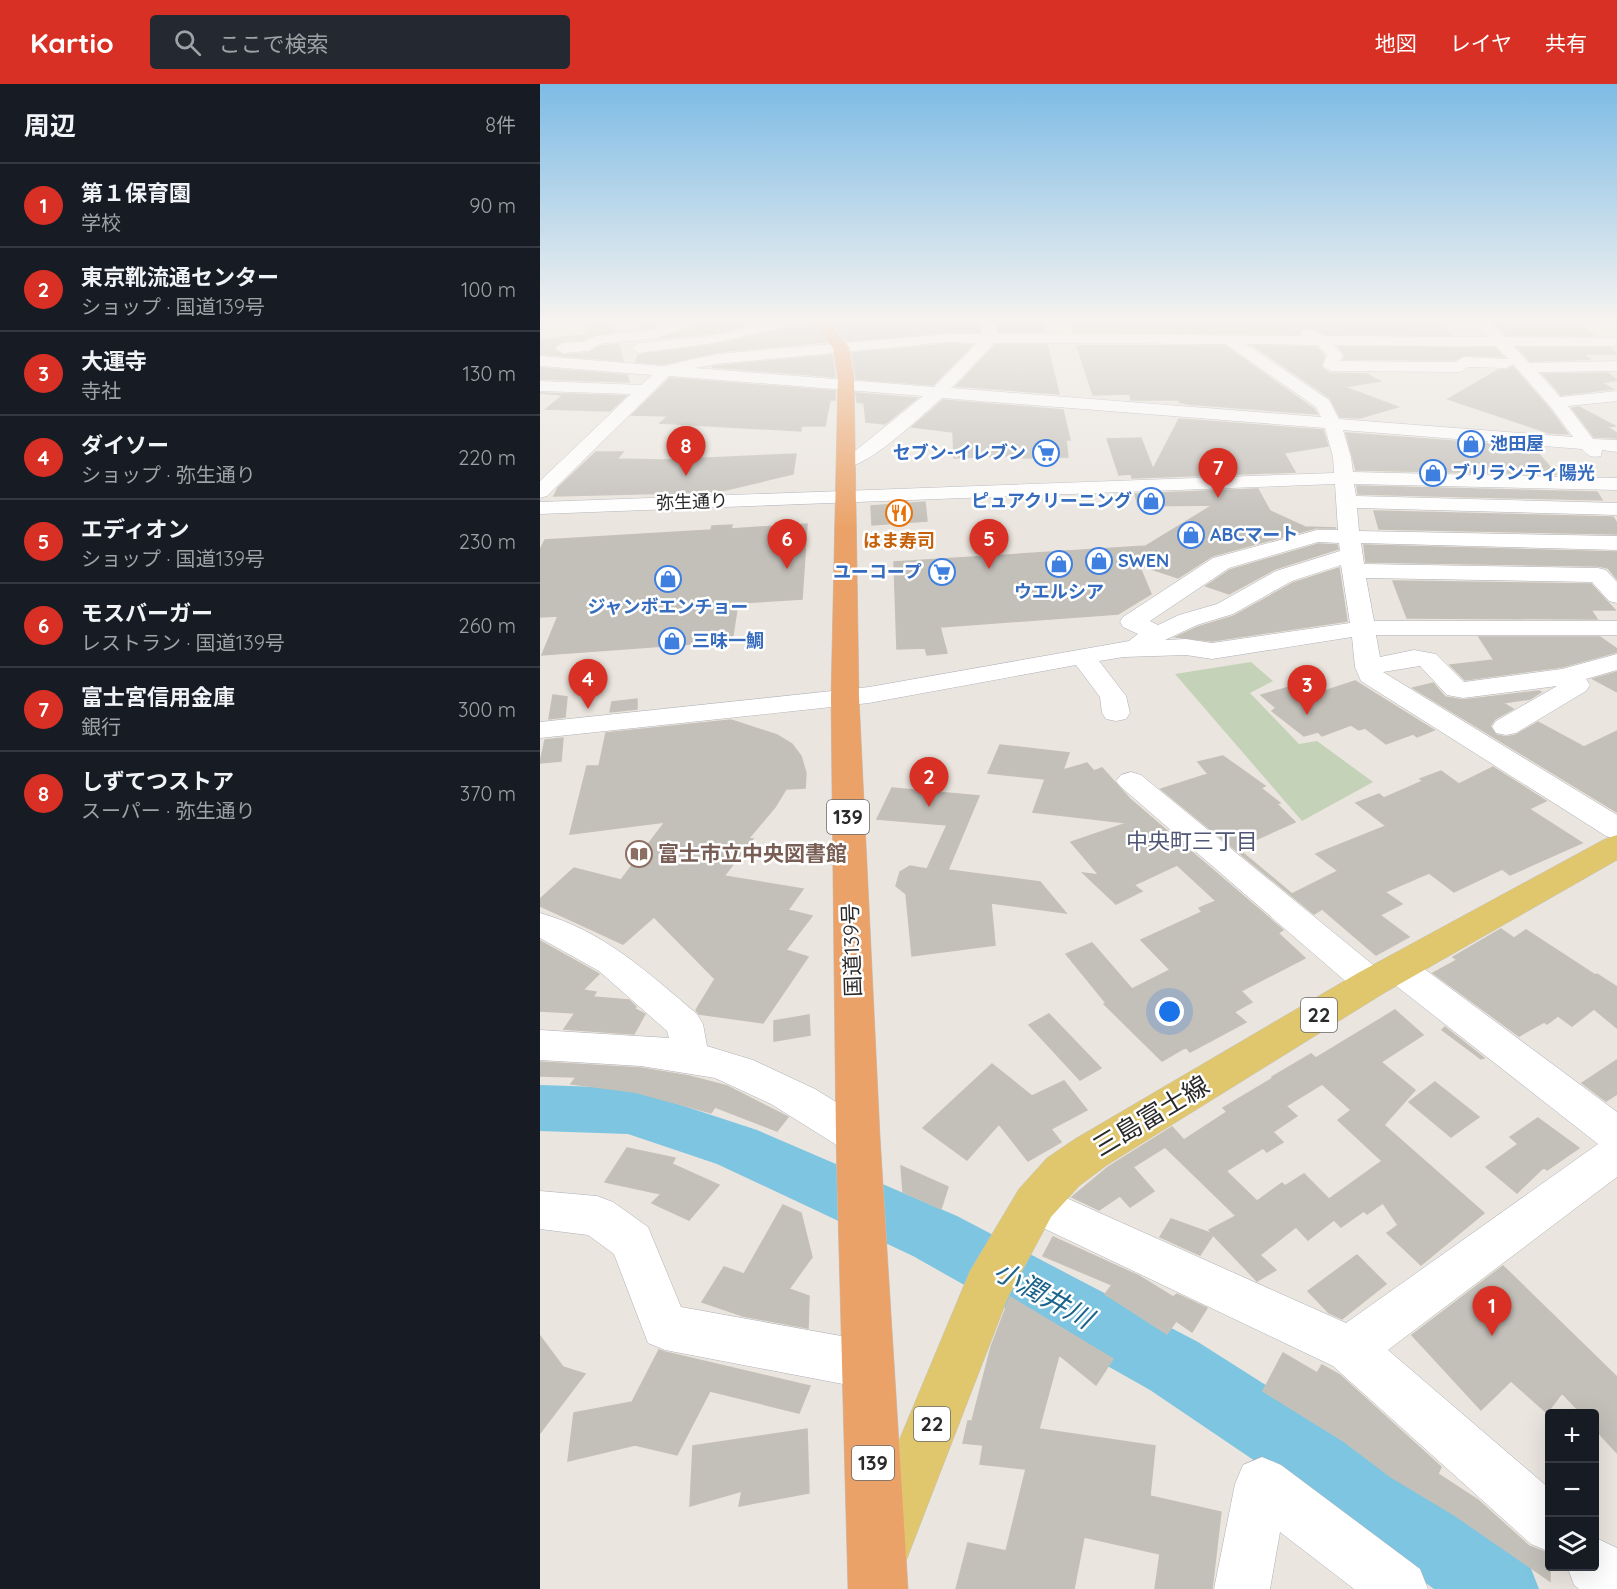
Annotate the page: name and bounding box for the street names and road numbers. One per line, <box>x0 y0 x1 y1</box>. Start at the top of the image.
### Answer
street label: 弥生通り <box>656 489 728 514</box>
road number: 139 <box>827 800 869 834</box>
street label: 国道139号 <box>836 903 866 997</box>
road number: 22 <box>1301 998 1337 1032</box>
street label: 三島富士線 <box>1087 1068 1215 1163</box>
road number: 22 <box>914 1407 950 1441</box>
road number: 139 <box>852 1446 894 1480</box>

